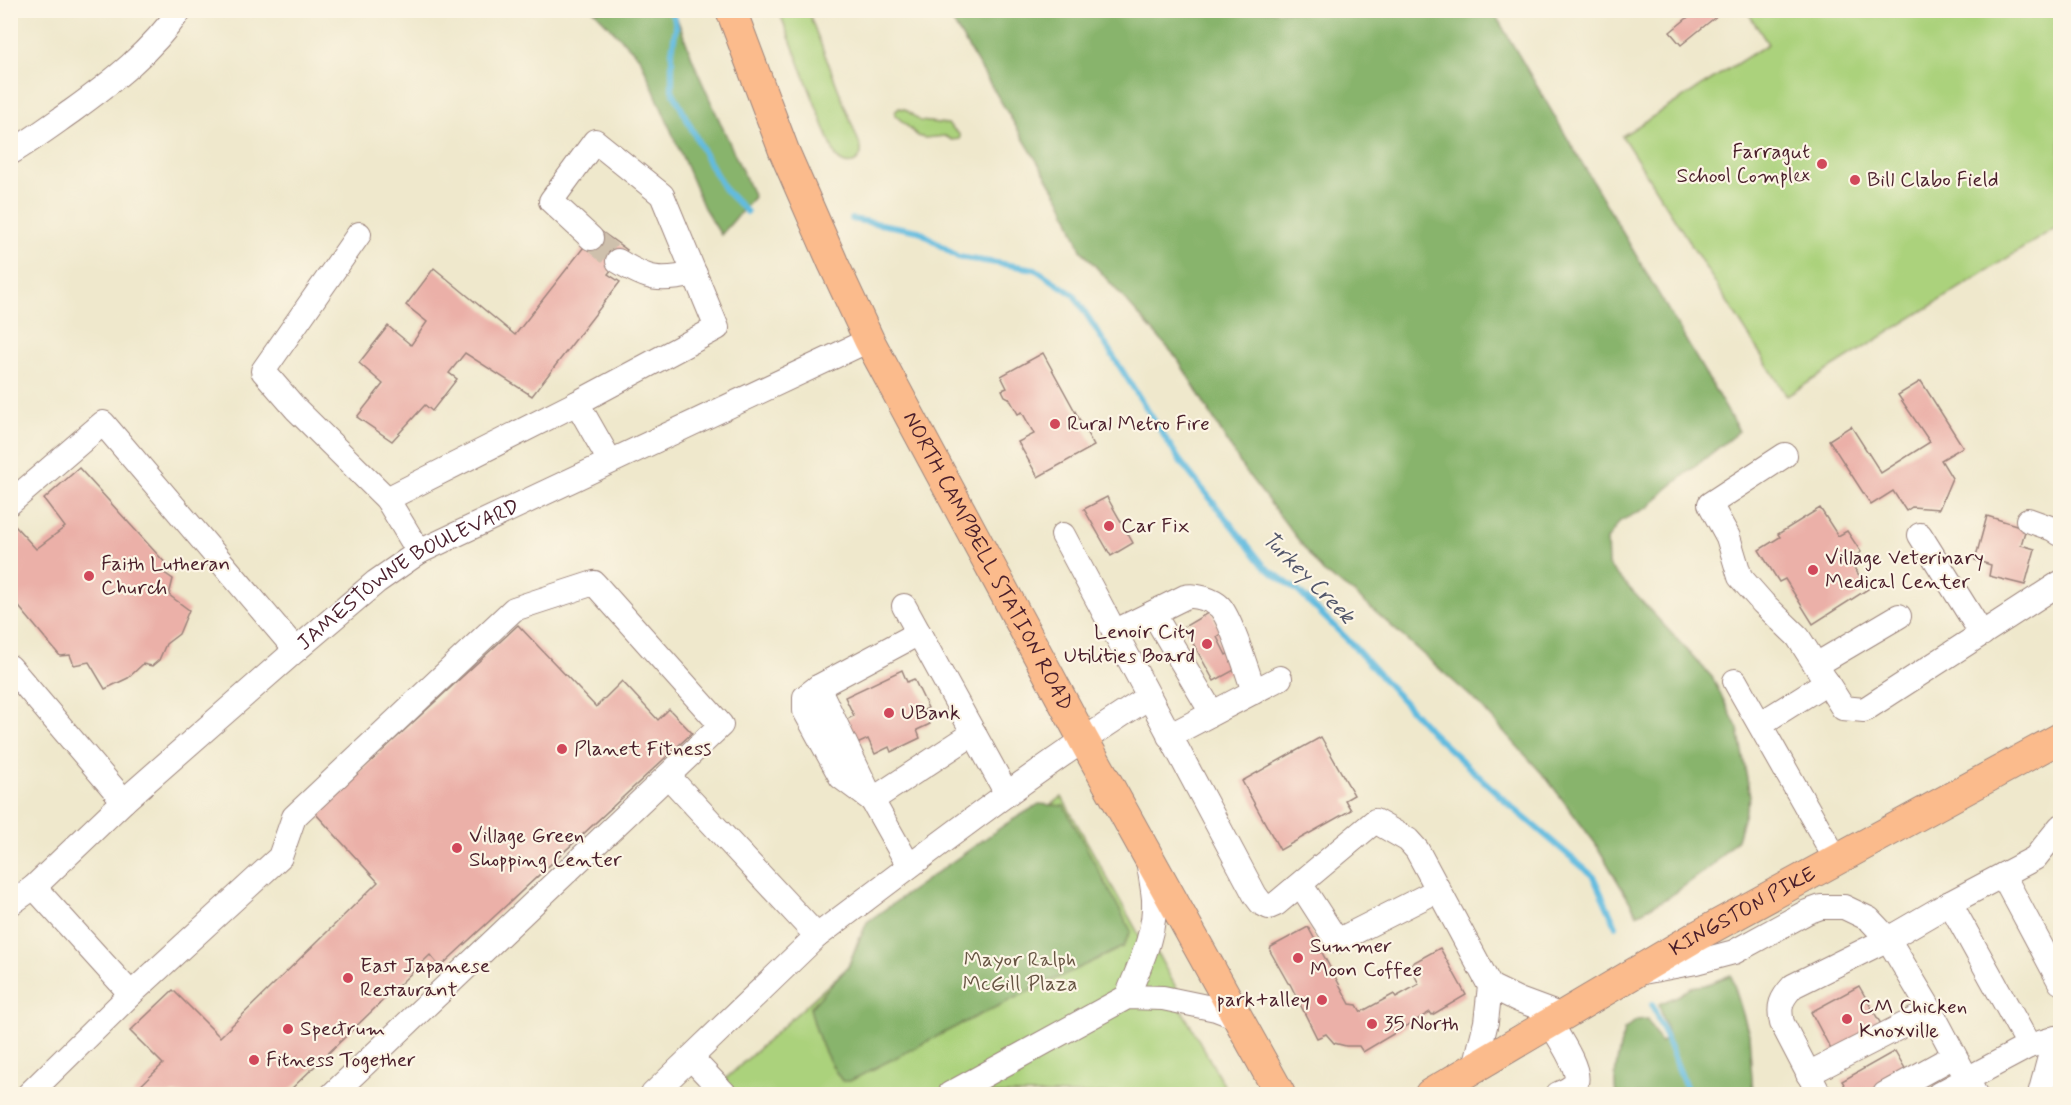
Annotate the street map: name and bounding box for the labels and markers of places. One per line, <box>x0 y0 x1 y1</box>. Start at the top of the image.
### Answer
place label: Farragut School Complex <box>1677 138 1810 190</box>
marker: Farragut School Complex <box>1815 157 1829 171</box>
place label: Bill Clabo Field <box>1867 166 1999 194</box>
marker: Bill Clabo Field <box>1848 173 1862 187</box>
place label: Rural Metro Fire <box>1067 410 1210 438</box>
marker: Rural Metro Fire <box>1048 417 1062 431</box>
place label: Car Fix <box>1121 512 1190 540</box>
marker: Car Fix <box>1102 519 1116 533</box>
place label: Village Veterinary Medical Center <box>1825 544 1984 596</box>
place label: Faith Lutheran Church <box>101 550 230 602</box>
marker: Village Veterinary Medical Center <box>1806 563 1820 577</box>
marker: Faith Lutheran Church <box>82 569 96 583</box>
place label: Lenoir City Utilities Board <box>1064 618 1195 670</box>
marker: Lenoir City Utilities Board <box>1200 637 1214 651</box>
place label: UBank <box>901 699 960 727</box>
marker: UBank <box>882 706 896 720</box>
place label: Planet Fitness <box>574 735 712 763</box>
marker: Planet Fitness <box>555 742 569 756</box>
place label: Village Green Shopping Center <box>469 822 622 874</box>
marker: Village Green Shopping Center <box>450 841 464 855</box>
place label: Summer Moon Coffee <box>1310 932 1422 984</box>
marker: Summer Moon Coffee <box>1291 951 1305 965</box>
place label: East Japanese Restaurant <box>360 952 490 1004</box>
marker: East Japanese Restaurant <box>341 971 355 985</box>
place label: park+alley <box>1217 986 1310 1014</box>
marker: park+alley <box>1315 993 1329 1007</box>
place label: CM Chicken Knoxville <box>1859 993 1967 1045</box>
place label: 35 North <box>1384 1010 1459 1038</box>
marker: CM Chicken Knoxville <box>1840 1012 1854 1026</box>
place label: Spectrum <box>300 1015 385 1043</box>
marker: 35 North <box>1365 1017 1379 1031</box>
marker: Spectrum <box>281 1022 295 1036</box>
place label: Fitness Together <box>266 1046 416 1074</box>
marker: Fitness Together <box>247 1053 261 1067</box>

